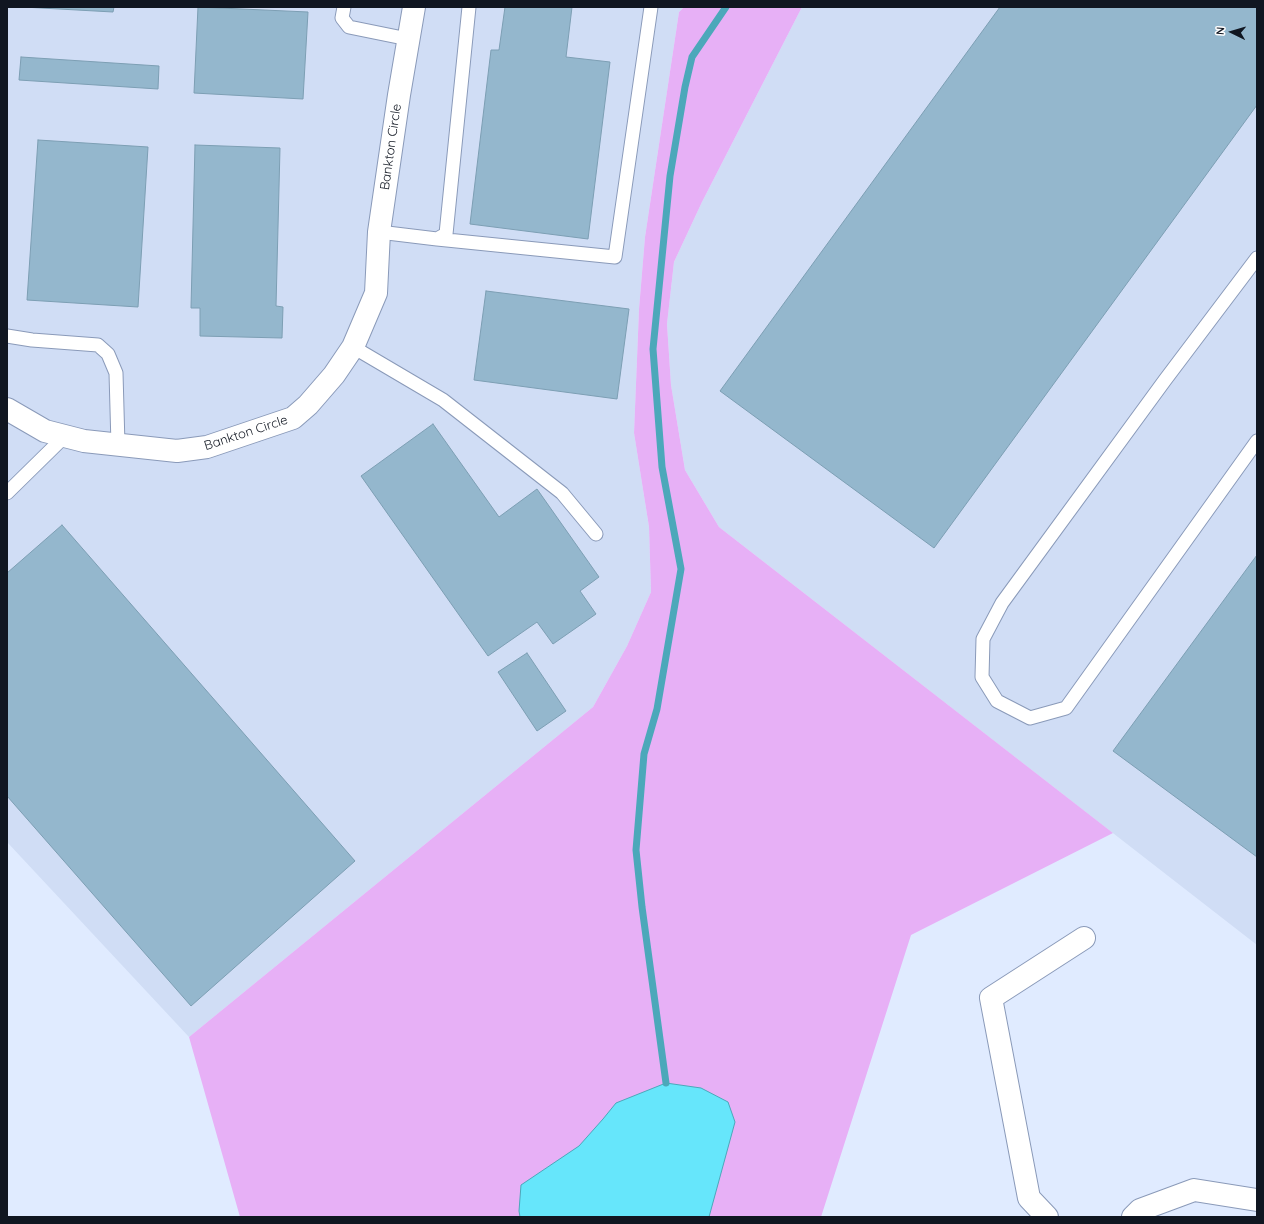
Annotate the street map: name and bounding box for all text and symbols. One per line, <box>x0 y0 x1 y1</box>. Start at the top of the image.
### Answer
north arrow <box>1212 12 1252 52</box>
text: N <box>1213 26 1227 36</box>
street label: Bankton Circle <box>377 103 405 191</box>
street label: Bankton Circle <box>202 412 290 454</box>

